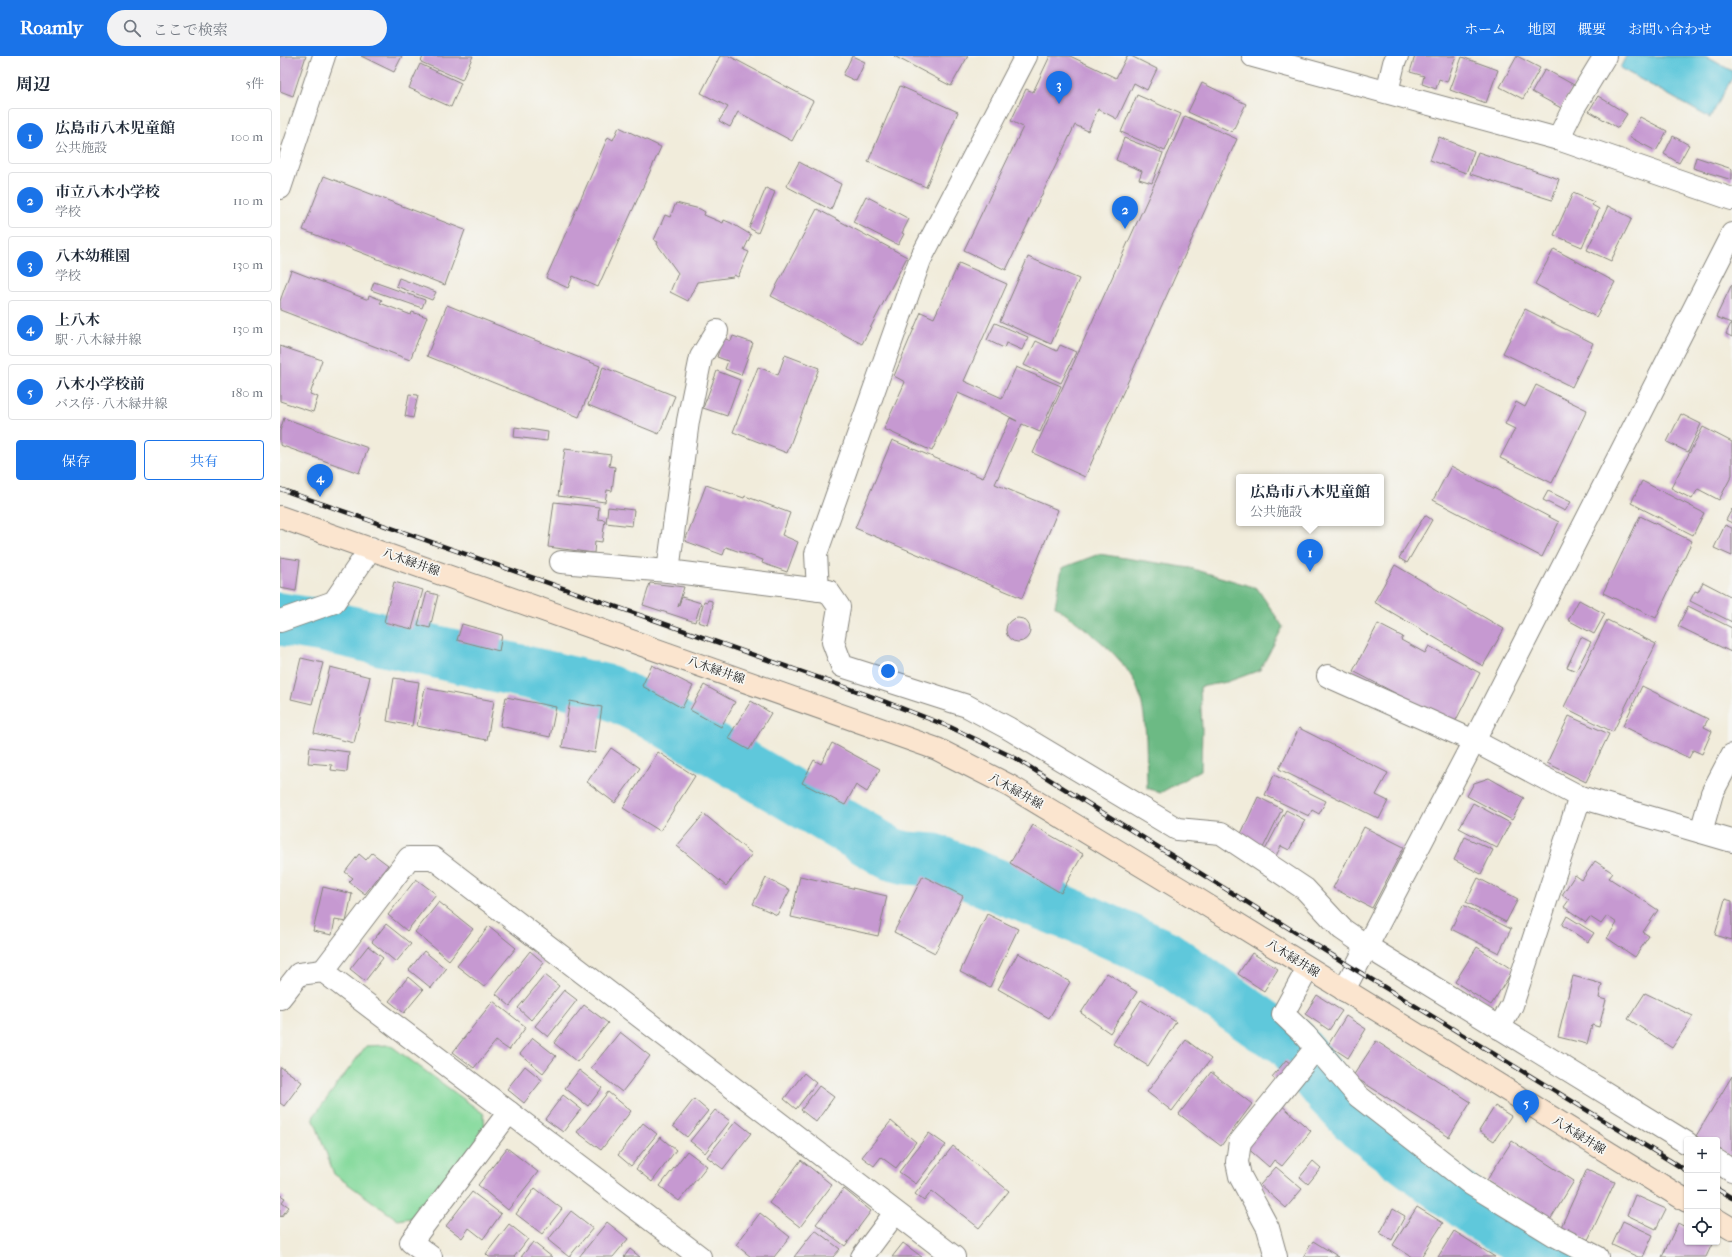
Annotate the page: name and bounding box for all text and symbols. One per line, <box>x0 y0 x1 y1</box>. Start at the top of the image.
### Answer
search box <box>107 10 387 46</box>
text: Roamly <box>20 17 83 39</box>
icon: search <box>121 17 143 39</box>
text: ここで検索 <box>153 21 228 39</box>
text: ホーム <box>1464 21 1506 38</box>
text: 地図 <box>1528 21 1556 38</box>
text: 概要 <box>1578 21 1606 38</box>
text: お問い合わせ <box>1628 21 1712 38</box>
pin: 3 <box>1046 71 1072 104</box>
text: 周辺 <box>16 74 50 94</box>
text: 5件 <box>245 76 264 91</box>
text: 広島市八木児童館 <box>55 119 175 137</box>
text: 1 <box>28 129 32 144</box>
text: 100 m <box>230 129 263 144</box>
text: 公共施設 <box>55 140 107 155</box>
text: 市立八木小学校 <box>55 183 160 201</box>
text: 2 <box>27 193 33 208</box>
text: 110 m <box>233 193 263 208</box>
pin: 2 <box>1112 196 1138 229</box>
text: 学校 <box>55 204 81 219</box>
text: 八木幼稚園 <box>55 247 130 265</box>
text: 3 <box>27 257 33 272</box>
text: 130 m <box>232 257 263 272</box>
text: 学校 <box>55 268 81 283</box>
text: 上八木 <box>55 311 100 329</box>
text: 4 <box>26 321 34 336</box>
text: 130 m <box>232 321 263 336</box>
text: 駅 · 八木緑井線 <box>55 332 141 347</box>
text: 八木小学校前 <box>55 375 145 393</box>
text: 5 <box>27 385 33 400</box>
text: 180 m <box>231 385 263 400</box>
text: バス停 · 八木緑井線 <box>55 396 167 411</box>
button: 保存 <box>16 440 136 480</box>
button: 共有 <box>144 440 264 480</box>
pin: 4 <box>307 464 333 497</box>
popup <box>1236 474 1384 526</box>
text: 広島市八木児童館 <box>1250 483 1370 501</box>
text: 公共施設 <box>1250 504 1302 519</box>
pin: 1 <box>1297 539 1323 572</box>
street label: 八木緑井線 <box>380 546 442 578</box>
street label: 八木緑井線 <box>685 654 747 686</box>
your location <box>878 661 898 681</box>
street label: 八木緑井線 <box>986 770 1046 812</box>
street label: 八木緑井線 <box>1264 936 1322 980</box>
pin: 5 <box>1513 1090 1539 1123</box>
street label: 八木緑井線 <box>1550 1113 1608 1157</box>
map controls <box>1684 1137 1720 1245</box>
button: + <box>1684 1137 1720 1173</box>
button: − <box>1684 1173 1720 1209</box>
button: locate <box>1684 1209 1720 1245</box>

